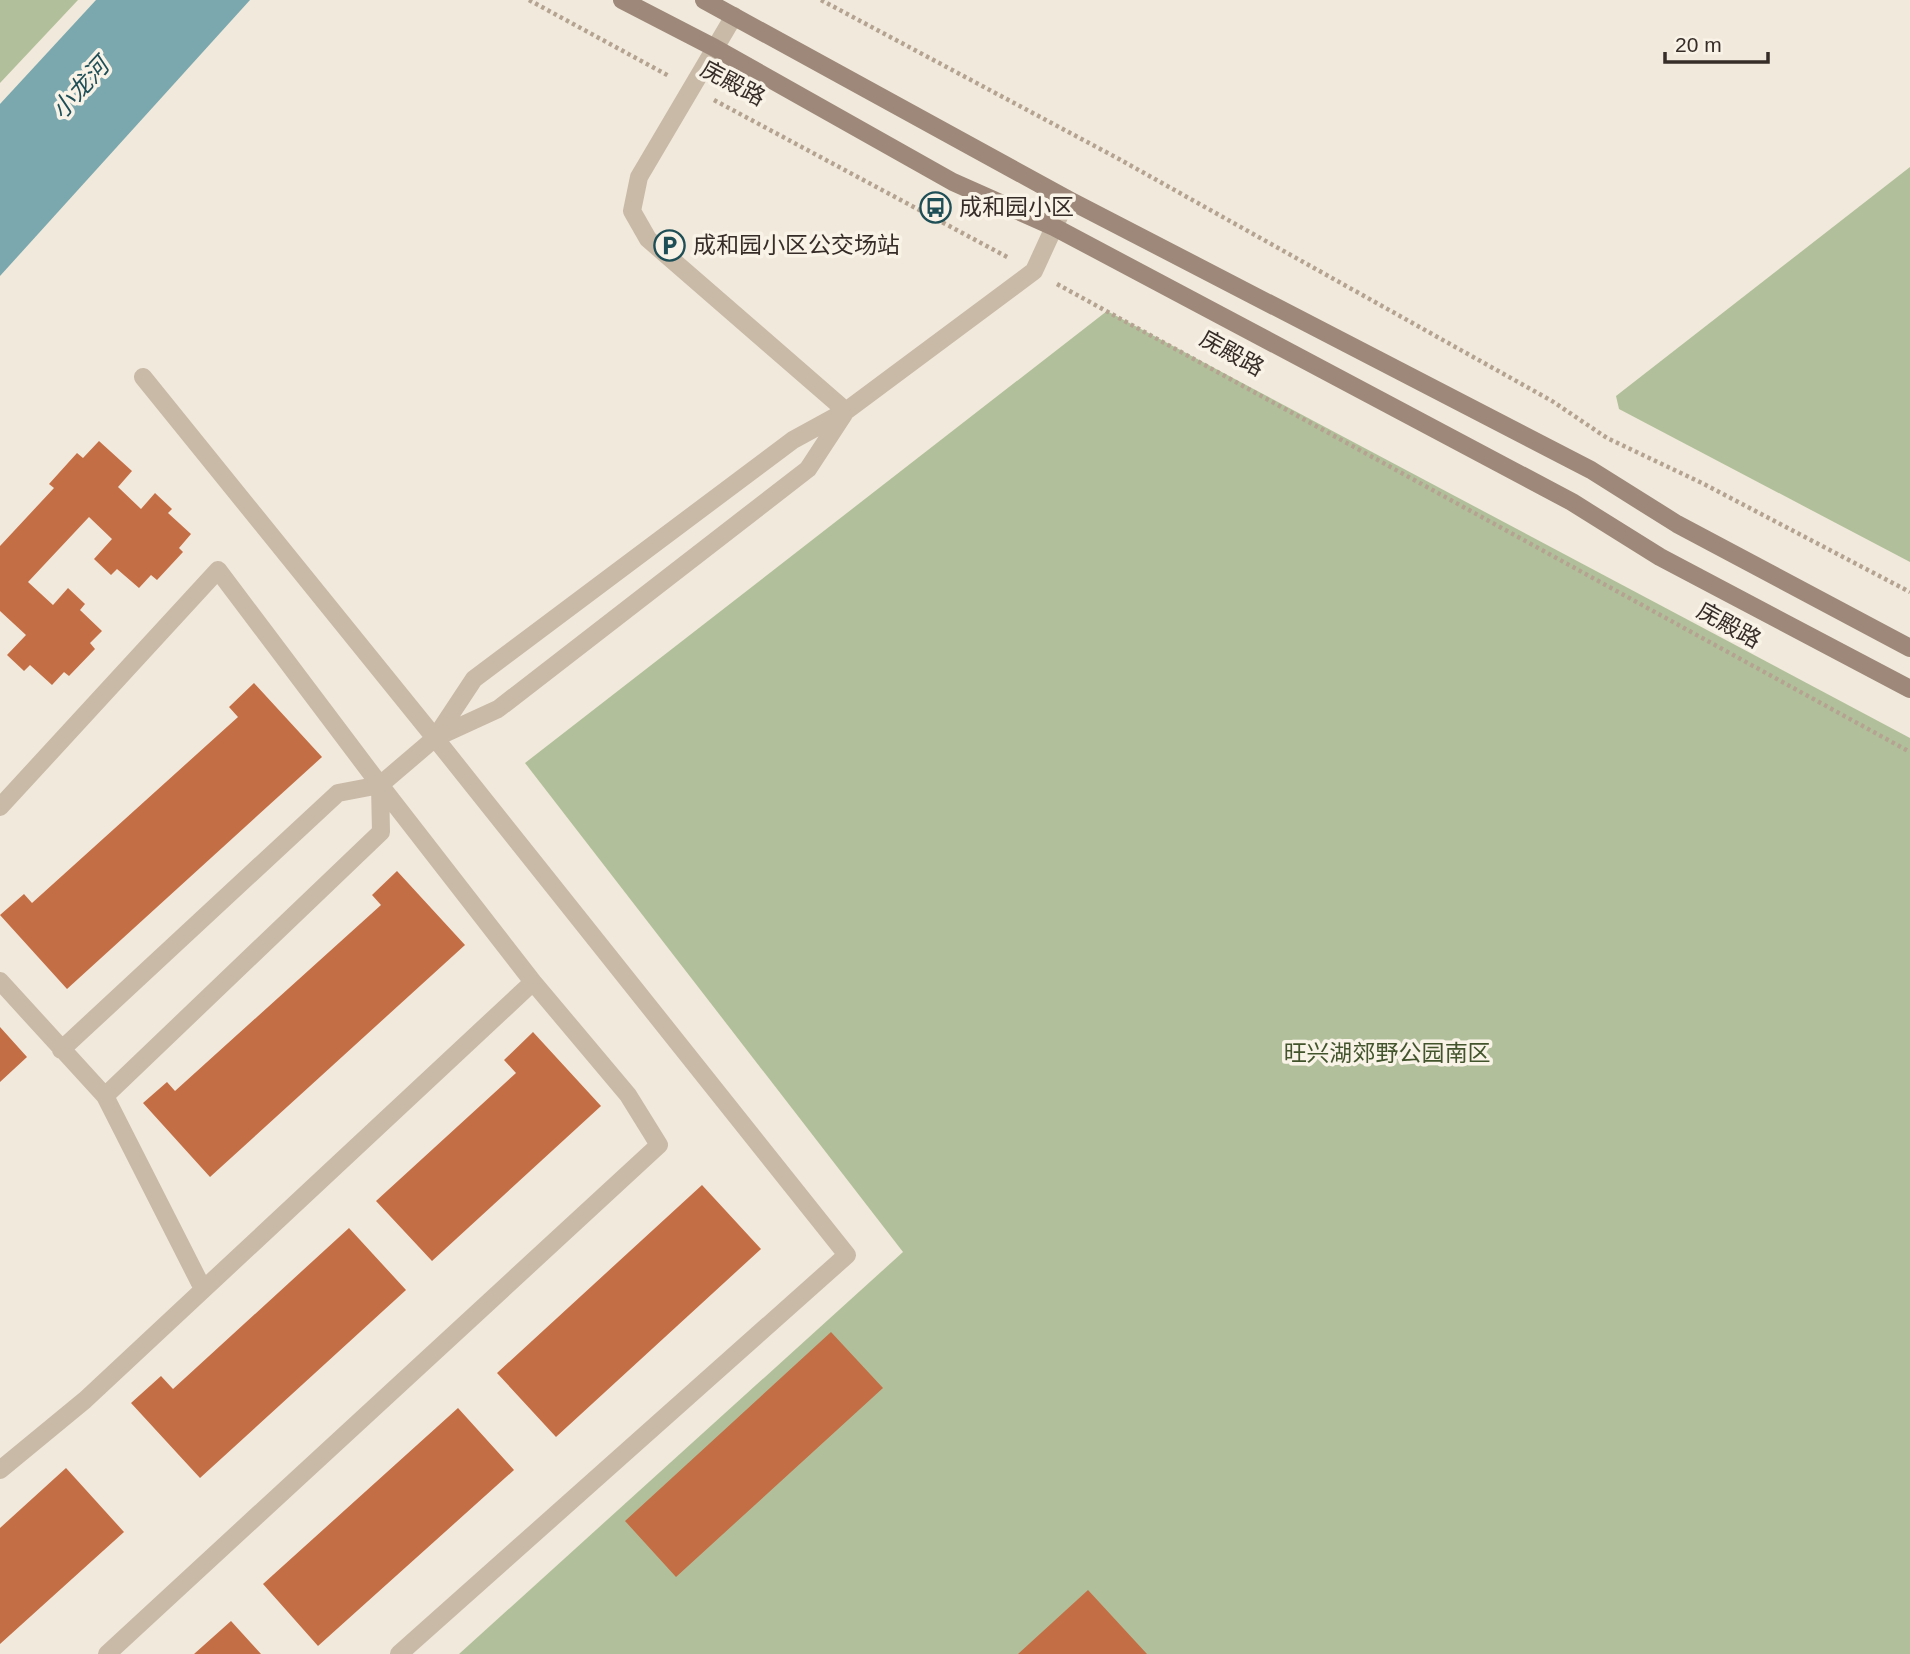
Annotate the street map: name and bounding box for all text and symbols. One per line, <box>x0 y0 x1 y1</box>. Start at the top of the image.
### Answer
scale bar <box>1665 21 1768 65</box>
text: 20 m <box>1675 33 1722 56</box>
water label: 小龙河 <box>46 49 117 124</box>
street label: 庑殿路 <box>696 55 770 111</box>
bus stop icon: 成和园小区 <box>919 190 953 224</box>
place label: 成和园小区 <box>959 194 1074 220</box>
parking icon: 成和园小区公交场站 <box>653 228 687 262</box>
place label: 成和园小区公交场站 <box>693 232 900 258</box>
street label: 庑殿路 <box>1196 325 1268 381</box>
street label: 庑殿路 <box>1693 597 1765 653</box>
park label: 旺兴湖郊野公园南区 <box>1284 1040 1491 1066</box>

